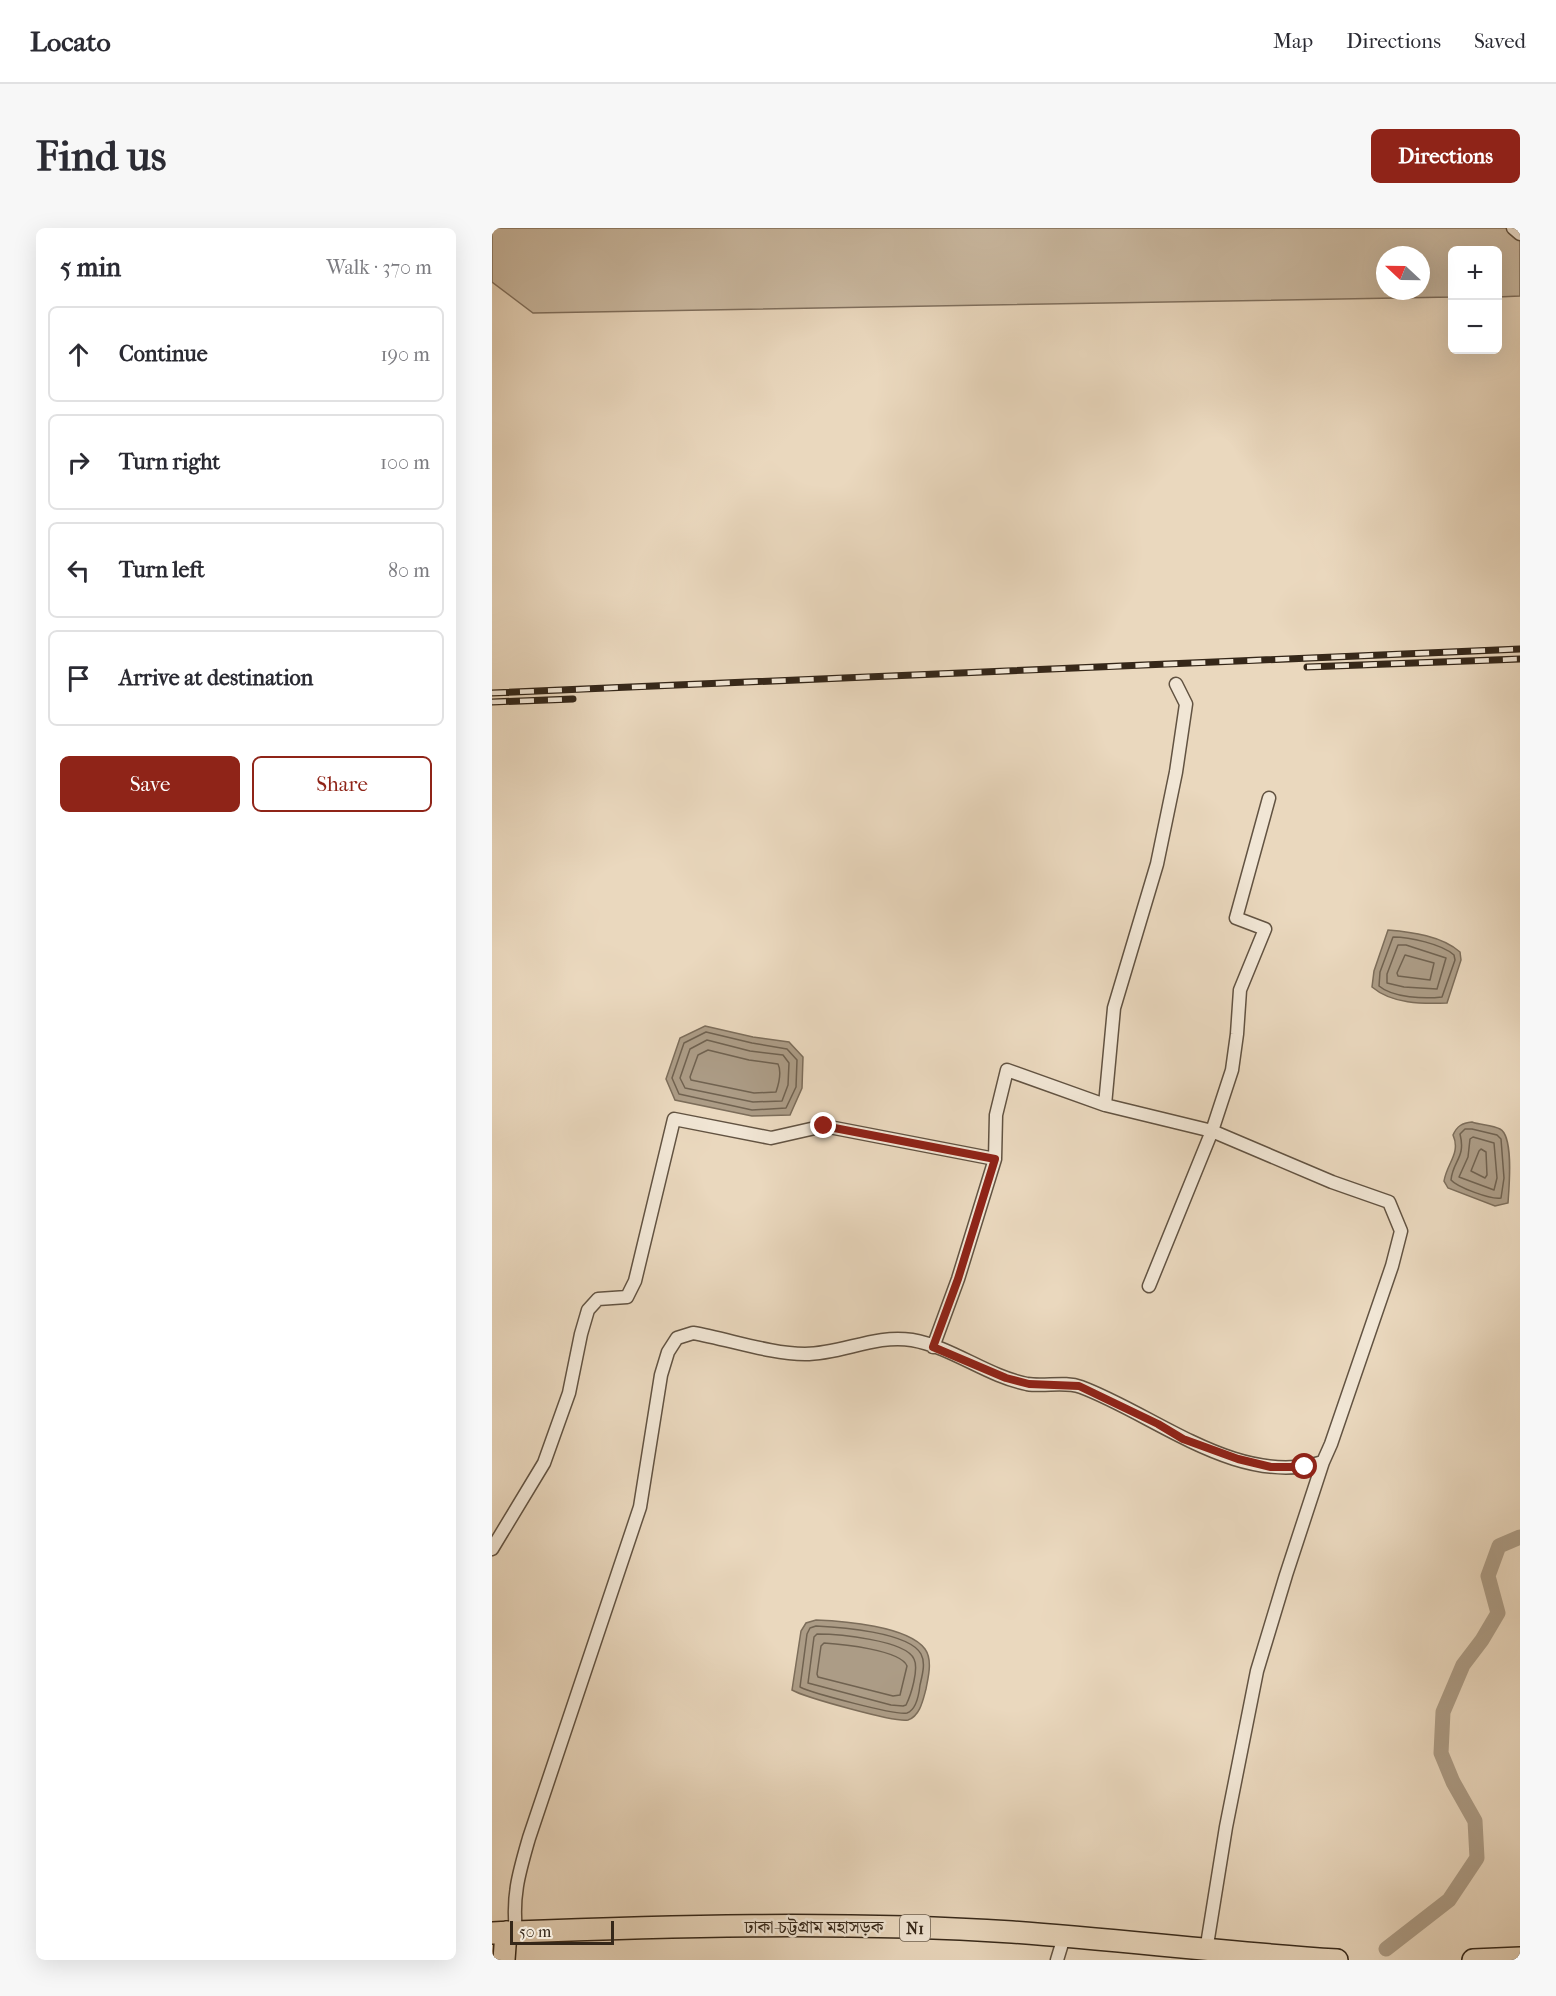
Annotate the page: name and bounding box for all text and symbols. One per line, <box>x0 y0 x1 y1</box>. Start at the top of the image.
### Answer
text: Locato <box>30 25 111 58</box>
text: Map <box>1273 29 1313 53</box>
text: Directions <box>1346 29 1441 53</box>
text: Saved <box>1474 29 1526 53</box>
button: Directions <box>1371 129 1520 183</box>
text: Find us <box>36 132 166 181</box>
north arrow <box>1376 246 1430 300</box>
map controls <box>1448 246 1502 354</box>
button: + <box>1448 246 1502 300</box>
text: 5 min <box>60 252 121 283</box>
text: Walk · 370 m <box>326 256 432 279</box>
button: − <box>1448 300 1502 354</box>
icon: ahead <box>62 338 95 371</box>
text: Continue <box>119 341 208 367</box>
text: 190 m <box>380 343 430 366</box>
icon: right <box>62 446 95 479</box>
text: Turn right <box>119 449 220 475</box>
text: 100 m <box>380 451 430 474</box>
icon: left <box>62 554 95 587</box>
text: Turn left <box>119 557 205 583</box>
text: 80 m <box>388 559 430 582</box>
icon: arrive <box>62 662 95 695</box>
text: Arrive at destination <box>119 665 313 691</box>
button: Save <box>60 756 240 812</box>
button: Share <box>252 756 432 812</box>
route end <box>810 1112 836 1138</box>
route start <box>1291 1453 1317 1479</box>
road number: N1 <box>900 1915 930 1941</box>
street label: ঢাকা-চট্টগ্রাম মহাসড়ক <box>744 1917 885 1938</box>
scale bar <box>510 1918 614 1946</box>
text: 50 m <box>519 1922 551 1941</box>

